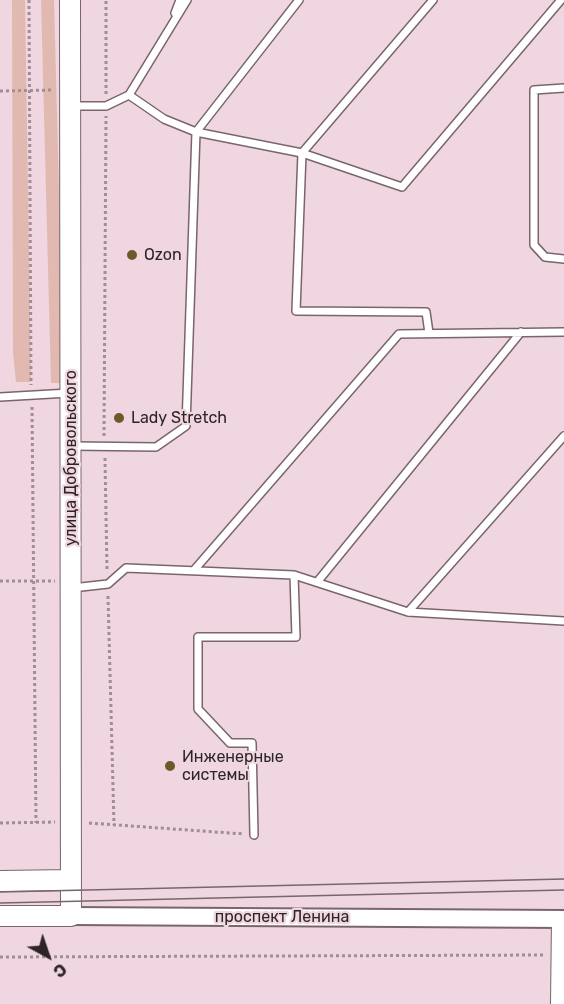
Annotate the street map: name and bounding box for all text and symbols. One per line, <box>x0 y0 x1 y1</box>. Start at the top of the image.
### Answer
place label: Ozon <box>144 245 182 265</box>
marker: Ozon <box>125 248 139 262</box>
street label: улица Добровольского <box>61 370 81 546</box>
place label: Lady Stretch <box>131 408 227 428</box>
marker: Lady Stretch <box>112 411 126 425</box>
place label: Инженерные системы <box>182 747 284 785</box>
marker: Инженерные системы <box>163 759 177 773</box>
street label: проспект Ленина <box>215 907 349 927</box>
north arrow <box>18 926 78 986</box>
text: С <box>49 959 70 981</box>

